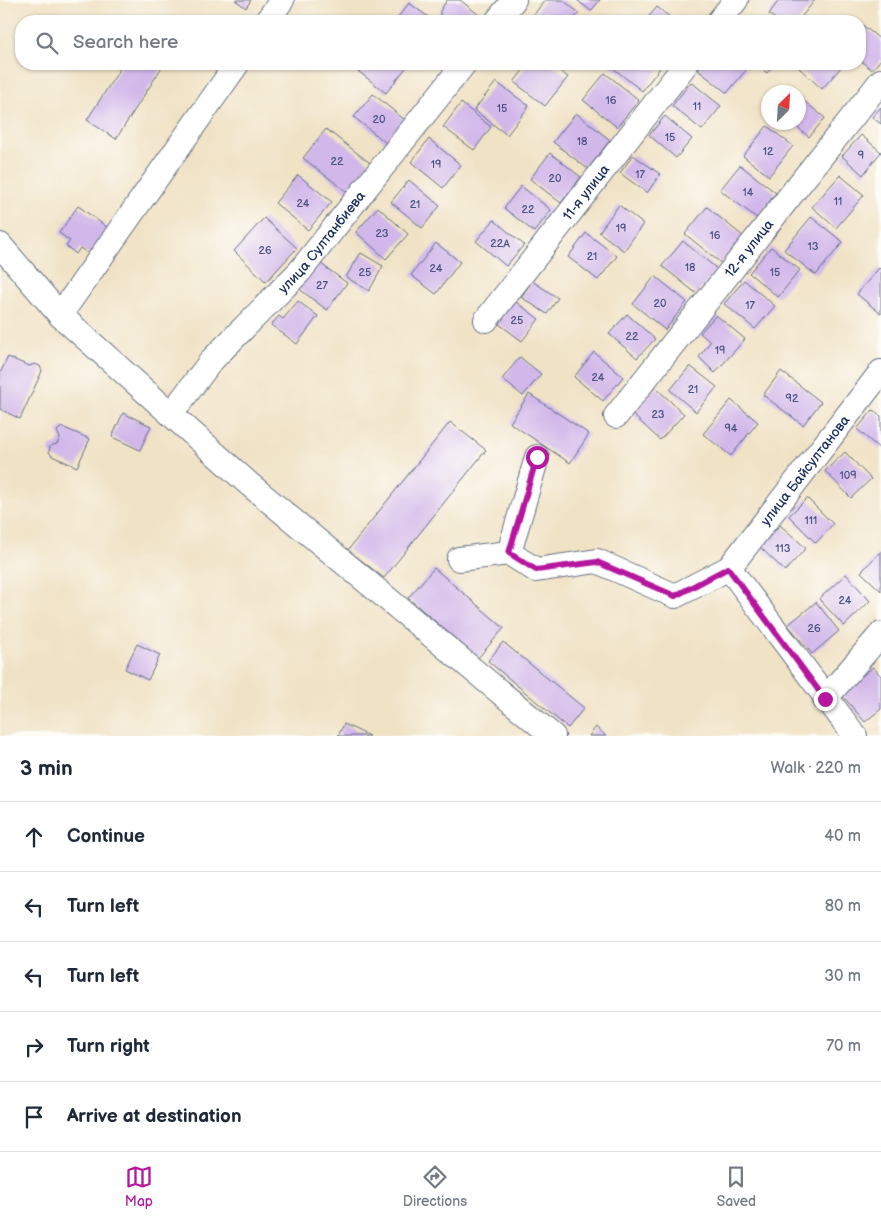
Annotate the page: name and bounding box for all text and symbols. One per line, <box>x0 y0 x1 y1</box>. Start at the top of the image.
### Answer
search box <box>15 15 866 70</box>
icon: search <box>33 29 61 57</box>
text: Search here <box>73 31 178 54</box>
north arrow <box>761 85 806 130</box>
house number: 16 <box>606 94 617 107</box>
house number: 11 <box>693 100 701 113</box>
house number: 15 <box>497 102 507 115</box>
house number: 20 <box>373 113 386 126</box>
house number: 15 <box>665 131 675 144</box>
house number: 18 <box>577 135 587 148</box>
house number: 12 <box>763 145 774 158</box>
house number: 9 <box>858 149 864 162</box>
house number: 22 <box>331 155 344 168</box>
house number: 19 <box>431 158 441 171</box>
street label: 11-я улица <box>559 160 613 224</box>
house number: 17 <box>635 168 645 181</box>
house number: 20 <box>549 172 562 185</box>
house number: 14 <box>743 186 754 199</box>
street label: улица Султанбиева <box>274 187 369 297</box>
house number: 11 <box>834 195 842 208</box>
house number: 24 <box>296 197 310 210</box>
house number: 21 <box>410 198 420 211</box>
house number: 22 <box>522 203 535 216</box>
street label: 12-я улица <box>721 215 777 281</box>
house number: 19 <box>616 222 626 235</box>
house number: 23 <box>375 227 389 240</box>
house number: 16 <box>710 229 721 242</box>
house number: 22А <box>490 237 510 250</box>
house number: 13 <box>807 240 819 253</box>
house number: 26 <box>258 244 272 257</box>
house number: 21 <box>587 250 597 263</box>
house number: 18 <box>685 261 695 274</box>
house number: 24 <box>429 262 443 275</box>
house number: 25 <box>359 266 371 279</box>
house number: 15 <box>770 266 780 279</box>
house number: 27 <box>316 279 329 292</box>
house number: 20 <box>654 297 667 310</box>
house number: 17 <box>745 299 755 312</box>
house number: 25 <box>511 314 523 327</box>
house number: 22 <box>626 330 639 343</box>
house number: 19 <box>715 344 725 357</box>
house number: 24 <box>591 371 605 384</box>
house number: 21 <box>688 383 698 396</box>
house number: 92 <box>786 392 799 405</box>
house number: 23 <box>651 408 665 421</box>
street label: улица Байсултанова <box>757 411 853 529</box>
house number: 94 <box>724 422 738 435</box>
route start <box>526 446 549 469</box>
house number: 109 <box>839 469 857 482</box>
house number: 111 <box>805 514 817 527</box>
house number: 113 <box>775 542 791 555</box>
house number: 24 <box>838 594 852 607</box>
house number: 26 <box>807 622 821 635</box>
route end <box>814 688 837 711</box>
text: 3 min <box>20 756 73 781</box>
text: Walk · 220 m <box>771 759 861 778</box>
icon: ahead <box>20 823 48 851</box>
text: Continue <box>67 825 145 848</box>
text: 40 m <box>824 827 861 846</box>
icon: left <box>20 893 48 921</box>
text: Turn left <box>67 895 139 918</box>
text: 80 m <box>825 897 861 916</box>
icon: left <box>20 963 48 991</box>
text: Turn left <box>67 965 139 988</box>
text: 30 m <box>824 967 861 986</box>
icon: right <box>20 1033 48 1061</box>
text: Turn right <box>67 1035 150 1058</box>
text: 70 m <box>826 1037 861 1056</box>
icon: arrive <box>20 1103 48 1131</box>
text: Arrive at destination <box>67 1105 242 1128</box>
tab: Map <box>125 1163 153 1210</box>
tab: Directions <box>403 1163 467 1210</box>
tab: Saved <box>717 1163 756 1210</box>

